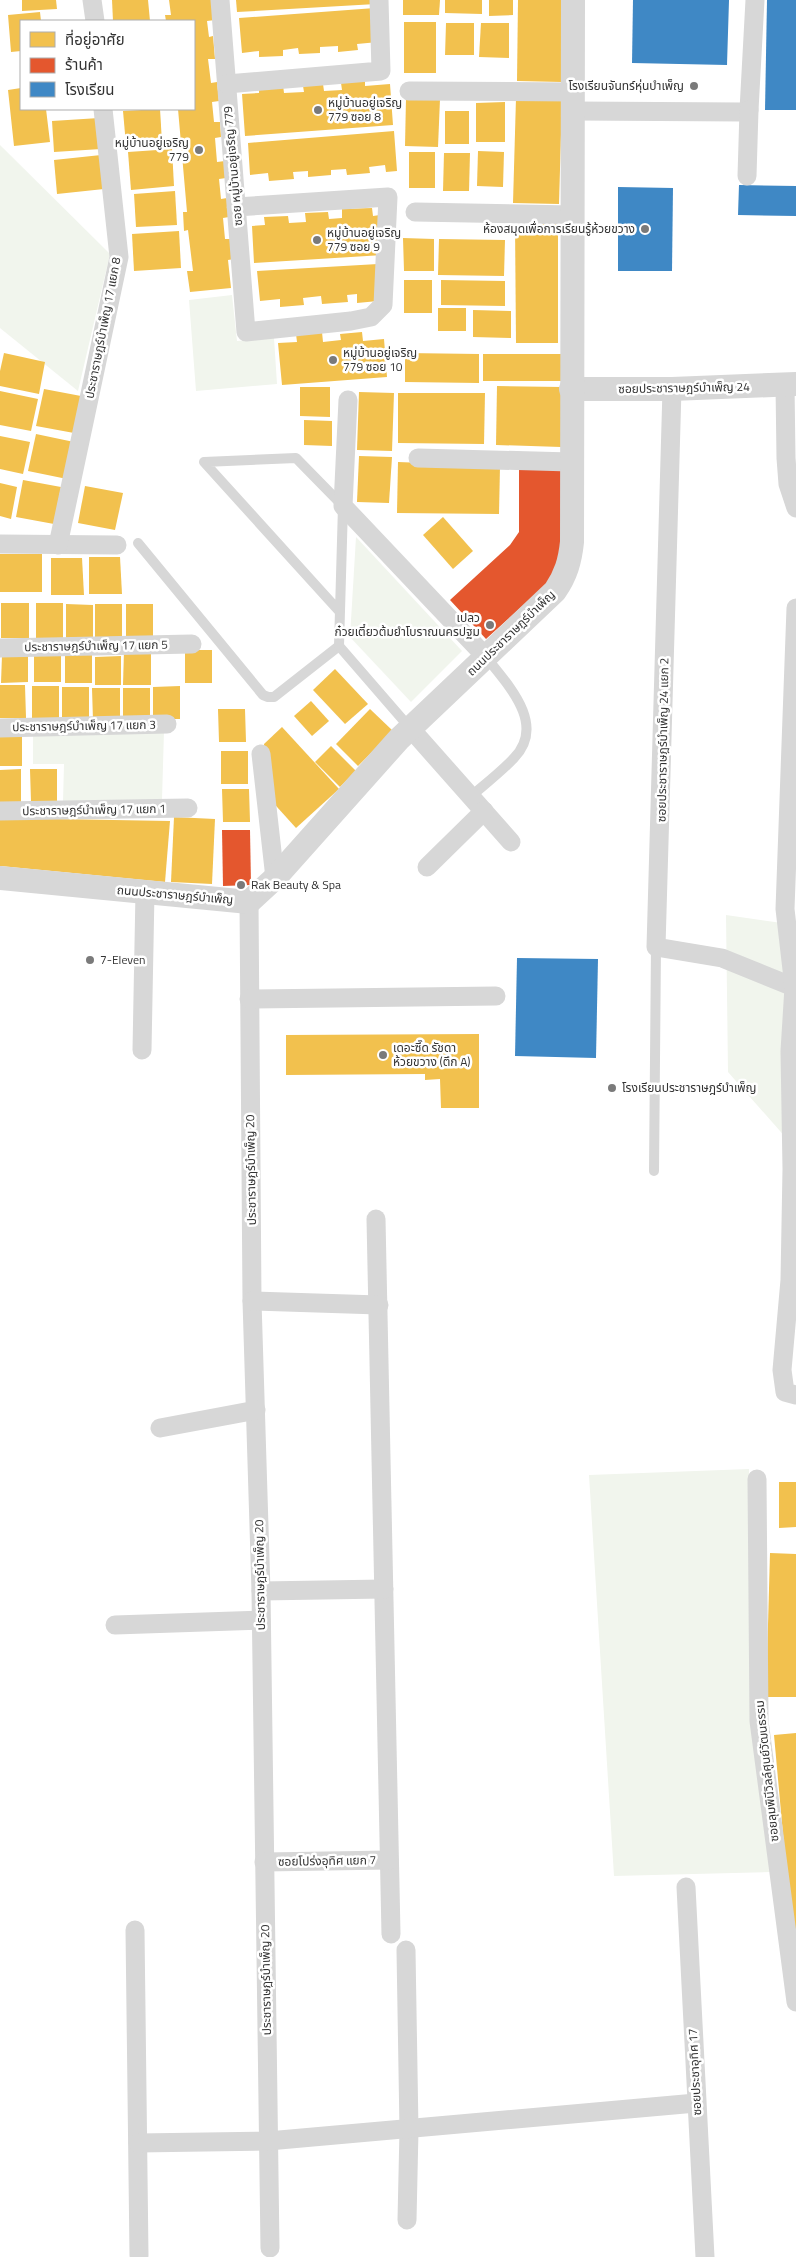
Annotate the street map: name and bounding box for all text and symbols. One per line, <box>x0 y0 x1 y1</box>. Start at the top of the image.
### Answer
legend <box>20 20 195 110</box>
text: ที่อยู่อาศัย <box>65 28 125 51</box>
text: ร้านค้า <box>65 53 103 76</box>
place label: โรงเรียนจันทร์หุ่นบำเพ็ญ <box>568 76 684 95</box>
text: โรงเรียน <box>65 78 115 101</box>
marker: โรงเรียนจันทร์หุ่นบำเพ็ญ <box>688 80 700 92</box>
place label: หมู่บ้านอยู่เจริญ 779 ซอย 8 <box>328 93 402 126</box>
marker: หมู่บ้านอยู่เจริญ 779 ซอย 8 <box>312 104 324 116</box>
street label: ซอย หมู่บ้านอยู่เจริญ 779 <box>218 105 247 227</box>
place label: หมู่บ้านอยู่เจริญ 779 <box>115 133 189 166</box>
marker: หมู่บ้านอยู่เจริญ 779 <box>193 144 205 156</box>
place label: ห้องสมุดเพื่อการเรียนรู้ห้วยขวาง <box>483 219 635 238</box>
place label: หมู่บ้านอยู่เจริญ 779 ซอย 9 <box>327 223 401 256</box>
marker: ห้องสมุดเพื่อการเรียนรู้ห้วยขวาง <box>639 223 651 235</box>
marker: หมู่บ้านอยู่เจริญ 779 ซอย 9 <box>311 234 323 246</box>
street label: ประชาราษฎร์บำเพ็ญ 17 แยก 8 <box>79 255 126 400</box>
place label: หมู่บ้านอยู่เจริญ 779 ซอย 10 <box>343 343 417 376</box>
marker: หมู่บ้านอยู่เจริญ 779 ซอย 10 <box>327 354 339 366</box>
street label: ซอยประชาราษฎร์บำเพ็ญ 24 <box>618 377 750 398</box>
street label: ถนนประชาราษฎร์บำเพ็ญ <box>462 585 559 680</box>
place label: เปลว ก๋วยเตี๋ยวต้มยำโบราณนครปฐม <box>334 608 480 641</box>
marker: เปลว ก๋วยเตี๋ยวต้มยำโบราณนครปฐม <box>484 619 496 631</box>
street label: ประชาราษฎร์บำเพ็ญ 17 แยก 5 <box>24 635 168 656</box>
street label: ซอยประชาราษฎร์บำเพ็ญ 24 แยก 2 <box>652 658 673 822</box>
street label: ประชาราษฎร์บำเพ็ญ 17 แยก 3 <box>12 715 156 736</box>
street label: ประชาราษฎร์บำเพ็ญ 17 แยก 1 <box>22 799 166 820</box>
place label: Rak Beauty & Spa <box>251 875 341 894</box>
marker: Rak Beauty & Spa <box>235 879 247 891</box>
street label: ถนนประชาราษฎร์บำเพ็ญ <box>116 880 234 909</box>
place label: 7-Eleven <box>100 950 146 969</box>
marker: 7-Eleven <box>84 954 96 966</box>
place label: เดอะซี๊ด รัชดา ห้วยขวาง (ตึก A) <box>393 1038 470 1071</box>
marker: เดอะซี๊ด รัชดา ห้วยขวาง (ตึก A) <box>377 1049 389 1061</box>
place label: โรงเรียนประชาราษฎร์บำเพ็ญ <box>622 1078 756 1097</box>
marker: โรงเรียนประชาราษฎร์บำเพ็ญ <box>606 1082 618 1094</box>
street label: ประชาราษฎร์บำเพ็ญ 20 <box>240 1114 261 1226</box>
street label: ประชาราษฎร์บำเพ็ญ 20 <box>249 1519 270 1631</box>
street label: ซอยลุมพินีวิลล์ศูนย์วัฒนธรรม <box>750 1699 783 1843</box>
street label: ซอยโปร่งอุทิศ แยก 7 <box>278 1850 376 1871</box>
street label: ประชาราษฎร์บำเพ็ญ 20 <box>255 1924 276 2036</box>
street label: ซอยประชาอุทิศ 17 <box>683 2028 706 2116</box>

